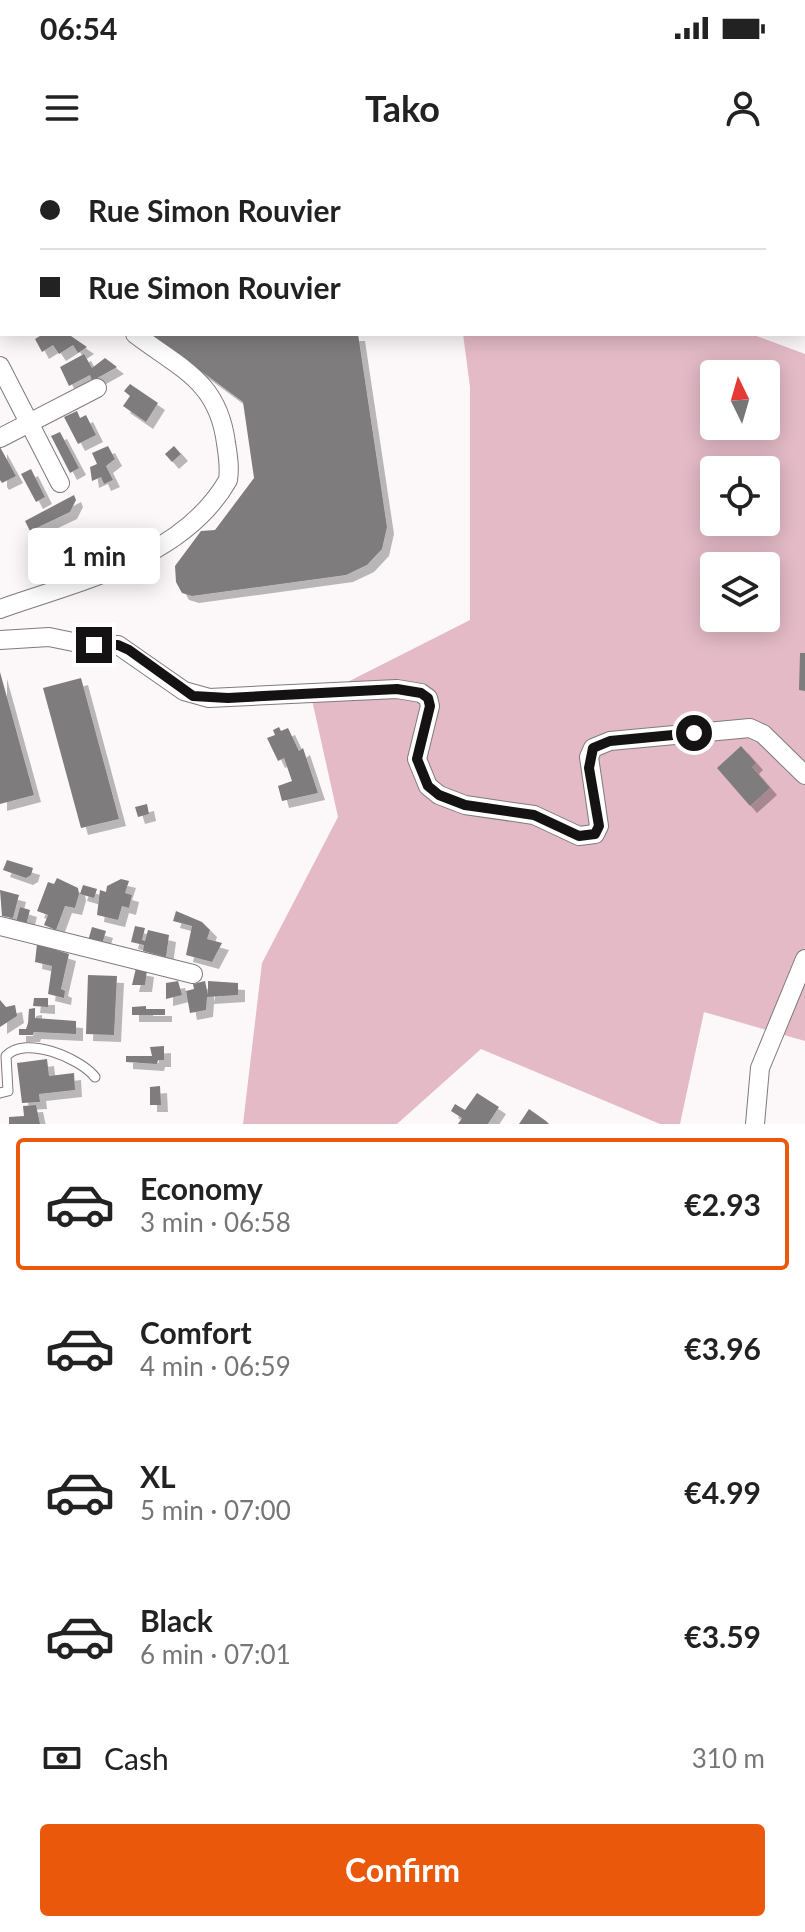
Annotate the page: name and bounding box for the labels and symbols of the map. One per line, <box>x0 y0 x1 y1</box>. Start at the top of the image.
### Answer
north arrow <box>700 360 780 440</box>
callout: 1 min <box>28 529 160 585</box>
route end <box>76 627 112 663</box>
route start <box>676 715 712 751</box>

